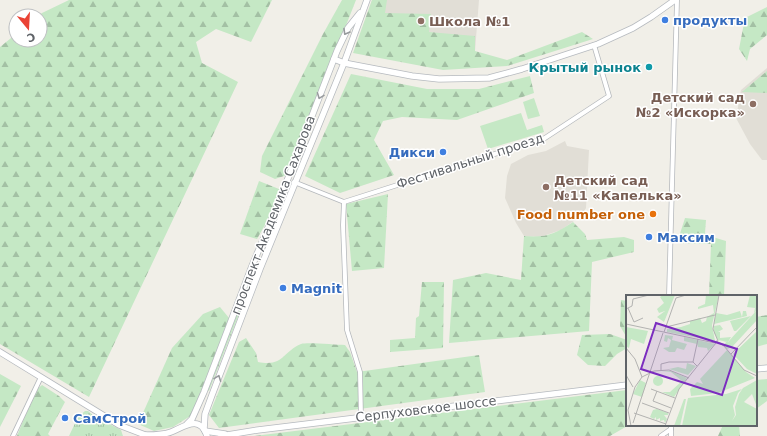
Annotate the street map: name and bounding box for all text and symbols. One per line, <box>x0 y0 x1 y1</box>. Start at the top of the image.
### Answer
north arrow <box>8 8 48 48</box>
place label: продукты <box>673 13 747 28</box>
place label: Школа №1 <box>429 14 510 29</box>
marker: продукты <box>660 15 670 25</box>
marker: Школа №1 <box>416 16 426 26</box>
one-way arrow <box>344 28 351 35</box>
text: С <box>25 30 37 44</box>
place label: Крытый рынок <box>529 60 641 75</box>
marker: Крытый рынок <box>644 62 654 72</box>
place label: Детcкий сад №2 «Искорка» <box>636 90 745 120</box>
one-way arrow <box>316 92 325 99</box>
marker: Детcкий сад №2 «Искорка» <box>748 99 758 109</box>
street label: проспект Академика Сахарова <box>228 113 318 317</box>
street label: Фестивальный проезд <box>394 130 546 192</box>
place label: Дикси <box>389 145 435 160</box>
marker: Дикси <box>438 147 448 157</box>
place label: Детский сад №11 «Капелька» <box>554 173 682 203</box>
marker: Детский сад №11 «Капелька» <box>541 182 551 192</box>
place label: Food number one <box>517 207 645 222</box>
marker: Food number one <box>648 209 658 219</box>
place label: Максим <box>657 230 715 245</box>
marker: Максим <box>644 232 654 242</box>
place label: Magnit <box>291 281 342 296</box>
marker: Magnit <box>278 283 288 293</box>
inset map <box>626 295 757 426</box>
one-way arrow <box>214 374 222 381</box>
street label: Серпуховское шоссе <box>355 393 497 425</box>
place label: СамСтрой <box>73 411 146 426</box>
marker: СамСтрой <box>60 413 70 423</box>

